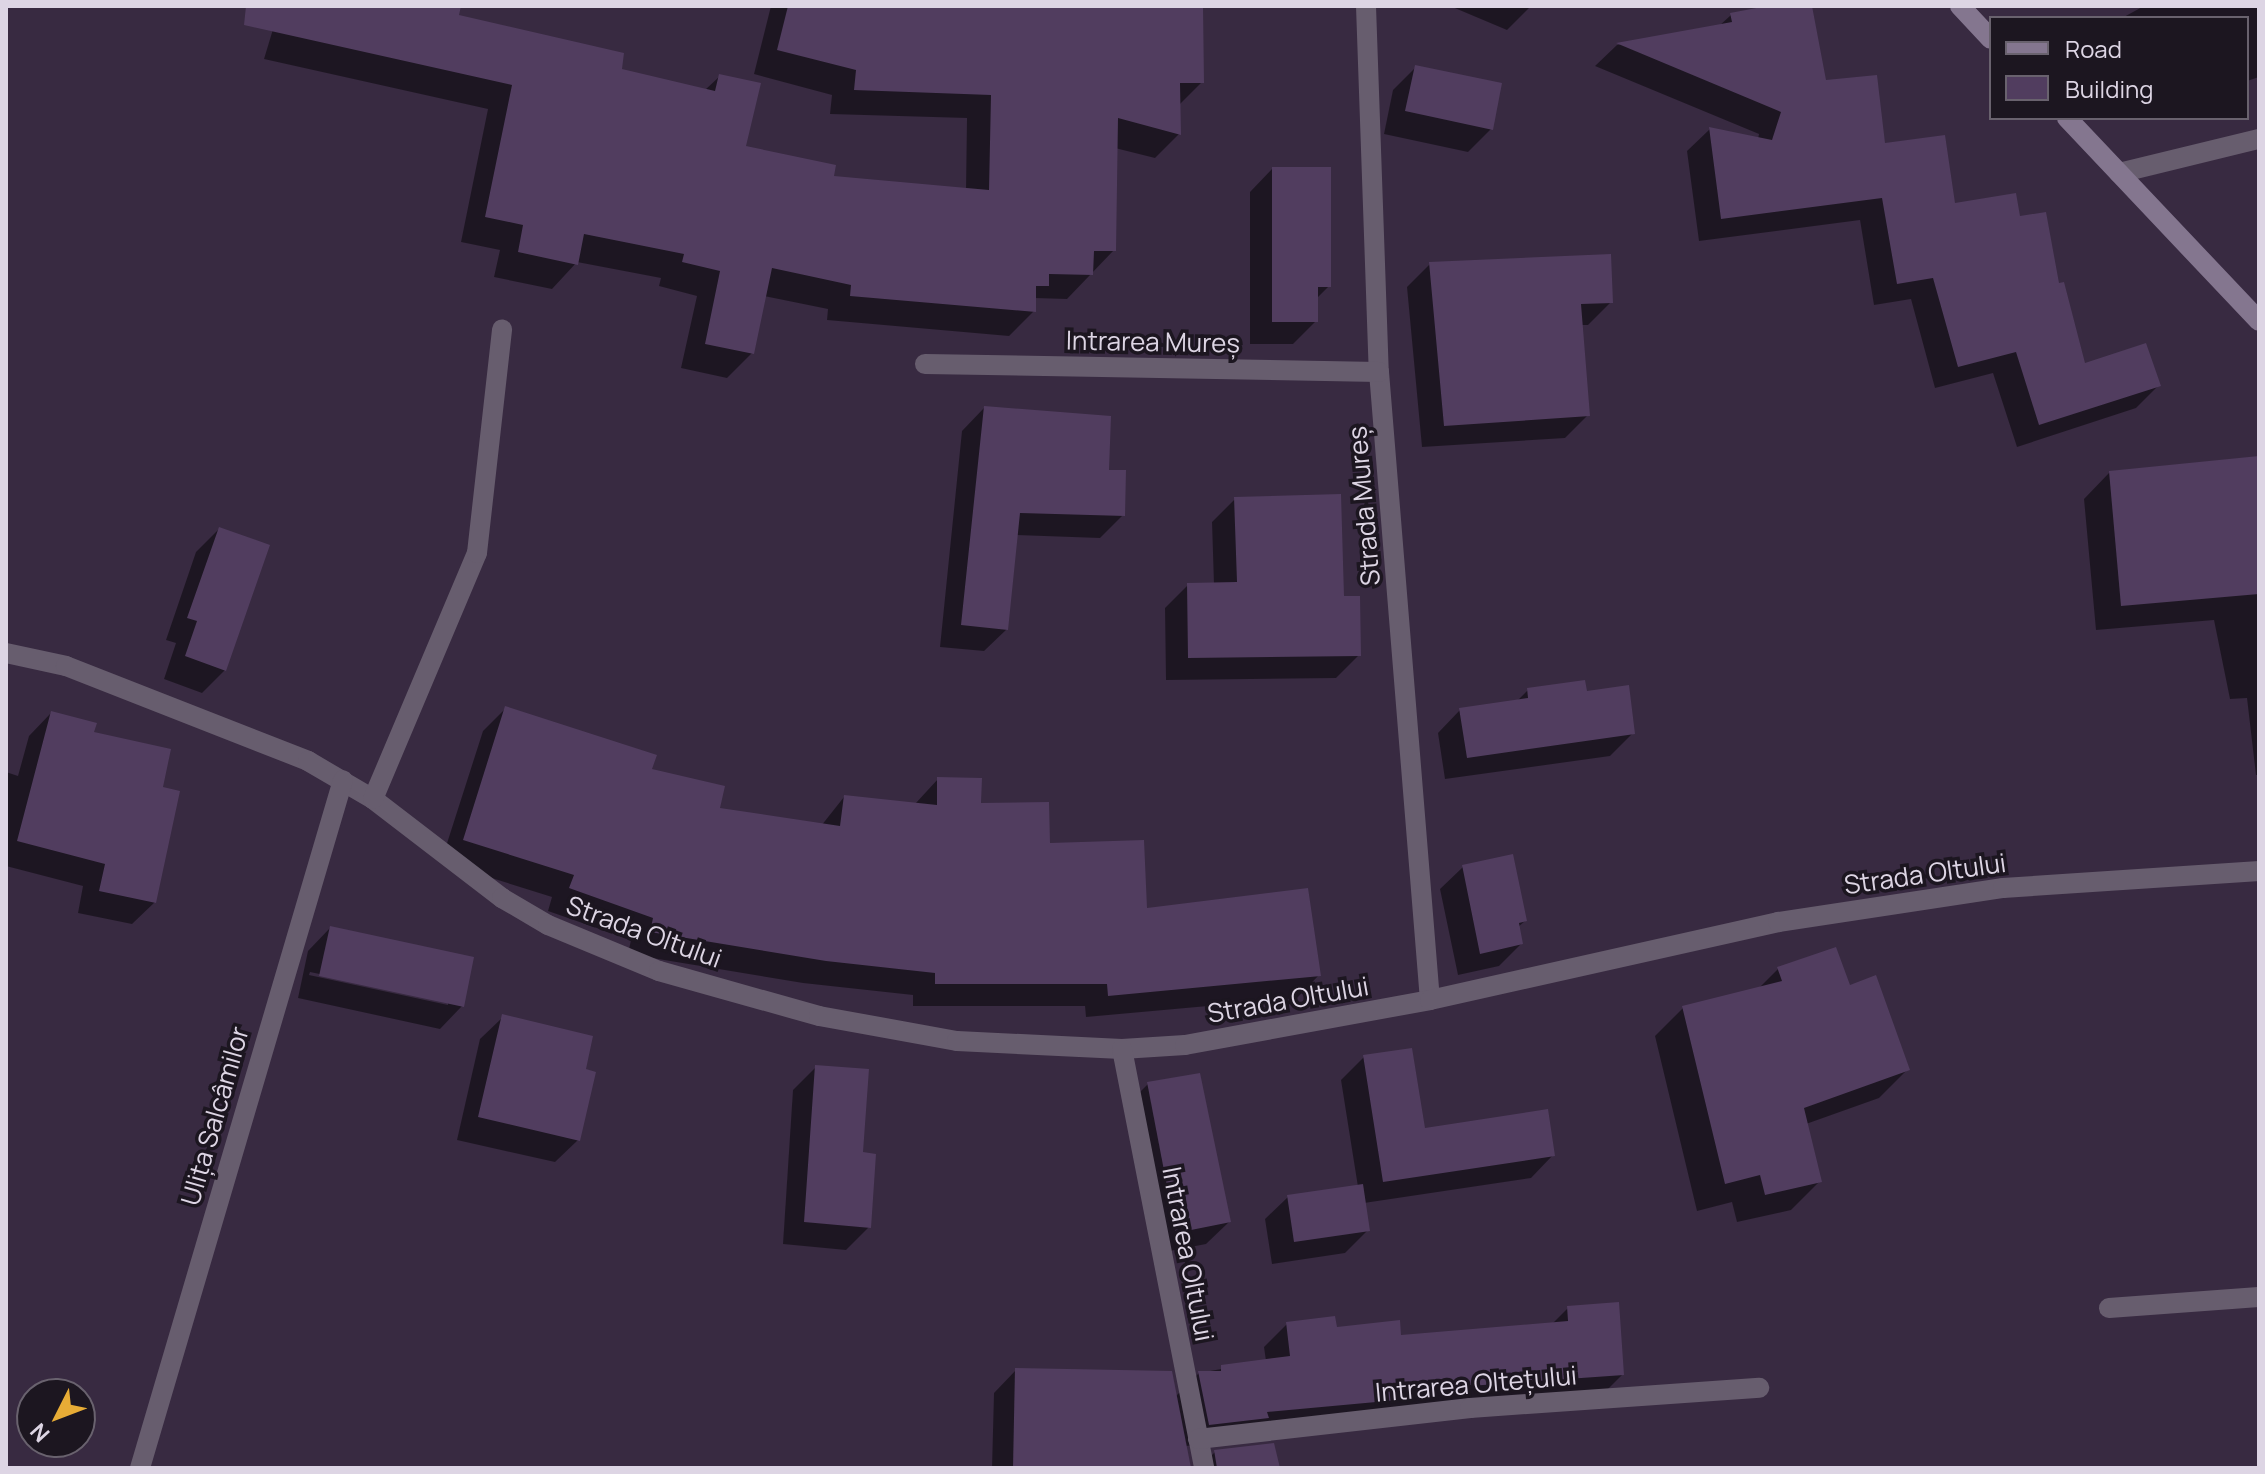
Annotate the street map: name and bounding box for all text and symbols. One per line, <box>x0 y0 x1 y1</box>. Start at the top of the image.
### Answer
legend <box>1989 16 2249 120</box>
text: Road <box>2065 32 2122 65</box>
text: Building <box>2065 72 2153 105</box>
street label: Intrarea Mureș <box>1066 325 1240 359</box>
street label: Strada Mureș <box>1341 425 1387 587</box>
street label: Strada Oltului <box>1842 847 2008 901</box>
street label: Strada Oltului <box>562 889 726 975</box>
street label: Strada Oltului <box>1205 970 1371 1030</box>
street label: Ulița Salcâmilor <box>175 1023 255 1209</box>
street label: Intrarea Oltului <box>1156 1164 1220 1344</box>
street label: Intrarea Oltețului <box>1374 1360 1578 1408</box>
north arrow <box>16 1378 96 1458</box>
text: N <box>23 1417 56 1449</box>

